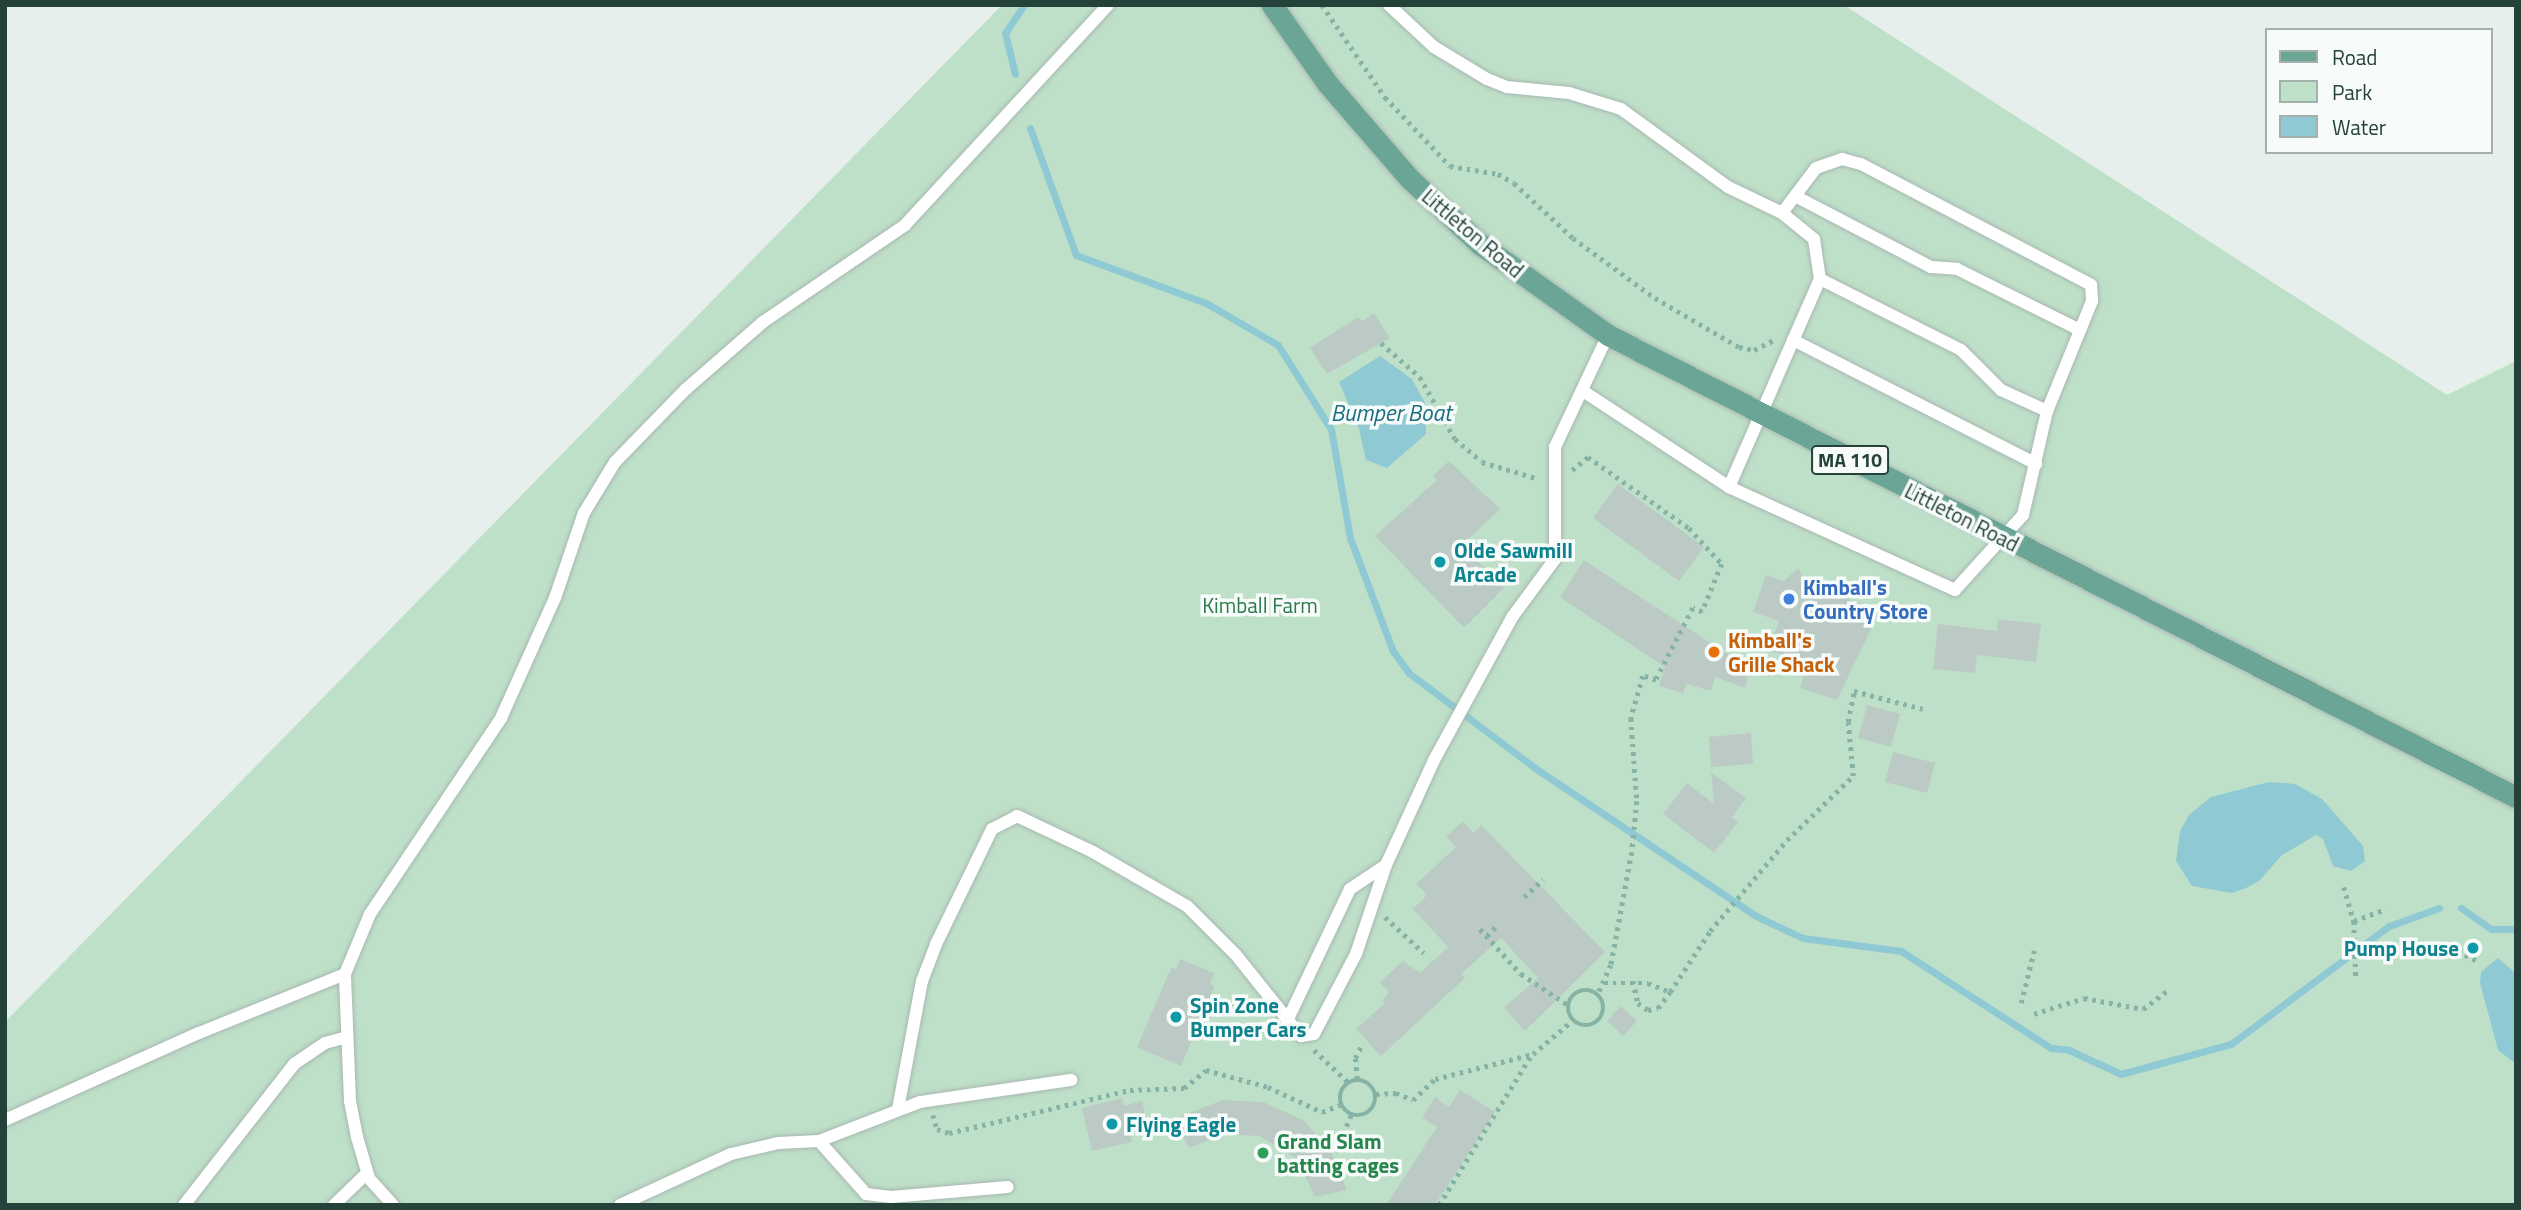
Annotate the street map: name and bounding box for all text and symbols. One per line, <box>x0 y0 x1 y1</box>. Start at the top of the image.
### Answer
legend <box>2266 28 2493 154</box>
text: Road <box>2332 41 2377 73</box>
text: Park <box>2332 76 2372 108</box>
text: Water <box>2332 111 2386 143</box>
street label: Littleton Road <box>1417 183 1529 283</box>
water label: Bumper Boat <box>1331 399 1451 427</box>
road number: MA 110 <box>1810 444 1890 475</box>
street label: Littleton Road <box>1901 477 2023 557</box>
place label: Olde Sawmill Arcade <box>1454 537 1573 587</box>
marker: Olde Sawmill Arcade <box>1432 554 1448 570</box>
place label: Kimball's Country Store <box>1803 574 1928 624</box>
marker: Kimball's Country Store <box>1781 591 1797 607</box>
park label: Kimball Farm <box>1202 592 1318 618</box>
place label: Kimball's Grille Shack <box>1728 627 1835 677</box>
marker: Kimball's Grille Shack <box>1706 644 1722 660</box>
place label: Pump House <box>2344 935 2459 961</box>
marker: Pump House <box>2465 940 2481 956</box>
place label: Spin Zone Bumper Cars <box>1190 992 1306 1042</box>
marker: Spin Zone Bumper Cars <box>1168 1009 1184 1025</box>
place label: Flying Eagle <box>1126 1111 1236 1137</box>
marker: Flying Eagle <box>1104 1116 1120 1132</box>
place label: Grand Slam batting cages <box>1277 1128 1399 1178</box>
marker: Grand Slam batting cages <box>1255 1145 1271 1161</box>

